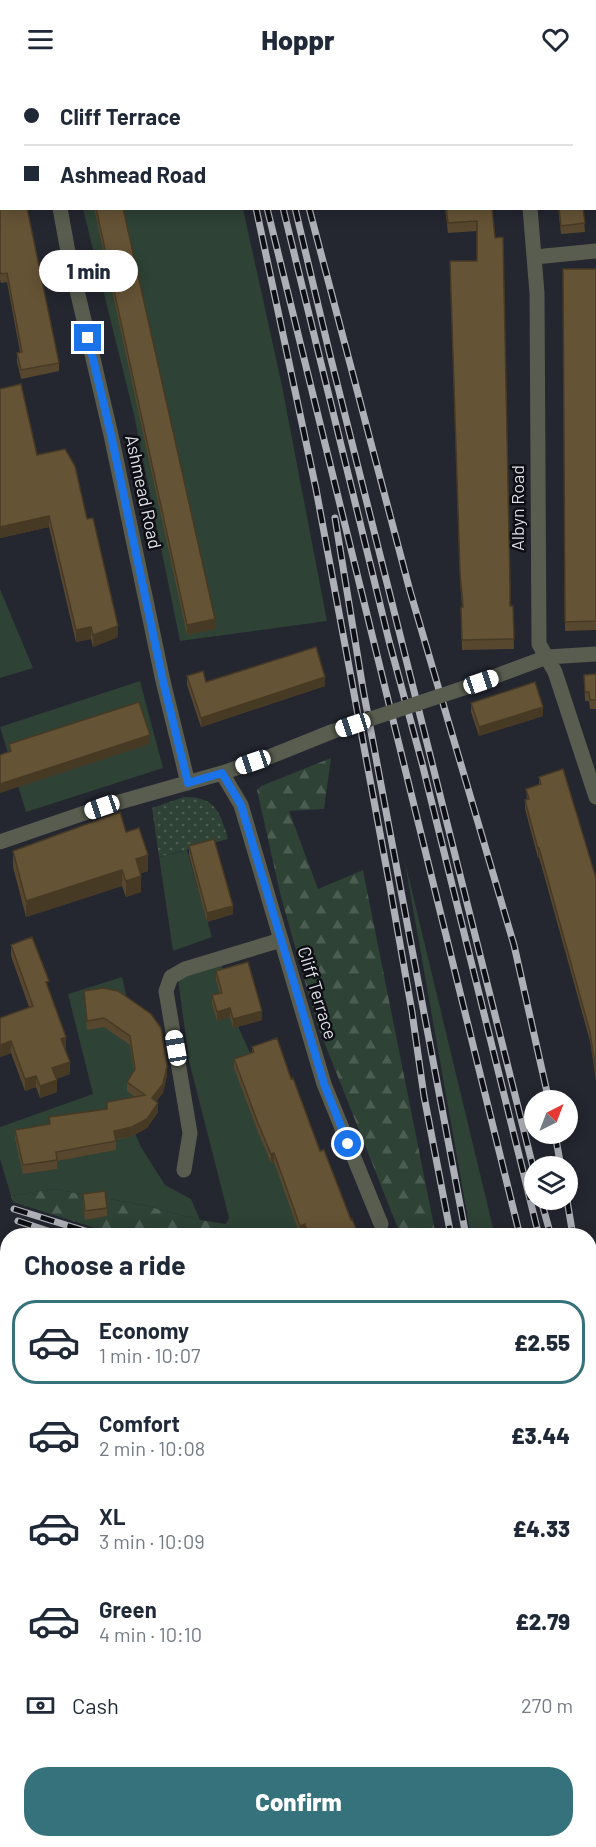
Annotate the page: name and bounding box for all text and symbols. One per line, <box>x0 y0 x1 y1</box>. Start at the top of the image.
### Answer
icon: menu <box>24 23 57 56</box>
text: Hoppr <box>261 23 335 55</box>
icon: heart <box>539 23 572 56</box>
text: Cliff Terrace <box>60 103 181 129</box>
text: Ashmead Road <box>60 161 206 187</box>
callout: 1 min <box>38 251 138 293</box>
text: 1 min <box>67 259 110 283</box>
route end <box>74 324 101 351</box>
street label: Ashmead Road <box>121 433 167 551</box>
street label: Albyn Road <box>506 465 528 551</box>
car <box>461 668 501 696</box>
car <box>333 711 373 739</box>
car <box>233 748 273 776</box>
car <box>82 793 122 821</box>
street label: Cliff Terrace <box>293 944 342 1042</box>
car <box>164 1029 188 1067</box>
north arrow <box>524 1090 578 1144</box>
map controls <box>524 1090 578 1210</box>
route start <box>334 1130 361 1157</box>
button: layers <box>524 1156 578 1210</box>
text: Choose a ride <box>24 1248 186 1280</box>
icon: car <box>27 1315 81 1369</box>
text: Economy <box>99 1317 189 1343</box>
text: £2.55 <box>514 1329 570 1355</box>
text: 1 min · 10:07 <box>99 1343 200 1367</box>
icon: car <box>27 1408 81 1462</box>
text: Comfort <box>99 1410 180 1436</box>
text: £3.44 <box>511 1422 570 1448</box>
text: 2 min · 10:08 <box>99 1436 205 1460</box>
icon: car <box>27 1501 81 1555</box>
text: XL <box>99 1503 125 1529</box>
text: £4.33 <box>513 1515 570 1541</box>
text: 3 min · 10:09 <box>99 1529 205 1553</box>
icon: car <box>27 1594 81 1648</box>
text: Green <box>99 1596 157 1622</box>
text: £2.79 <box>515 1608 570 1634</box>
text: 4 min · 10:10 <box>99 1622 202 1646</box>
icon: cash <box>24 1689 57 1722</box>
text: Cash <box>72 1692 119 1718</box>
text: 270 m <box>521 1693 573 1717</box>
button: Confirm <box>24 1767 573 1836</box>

